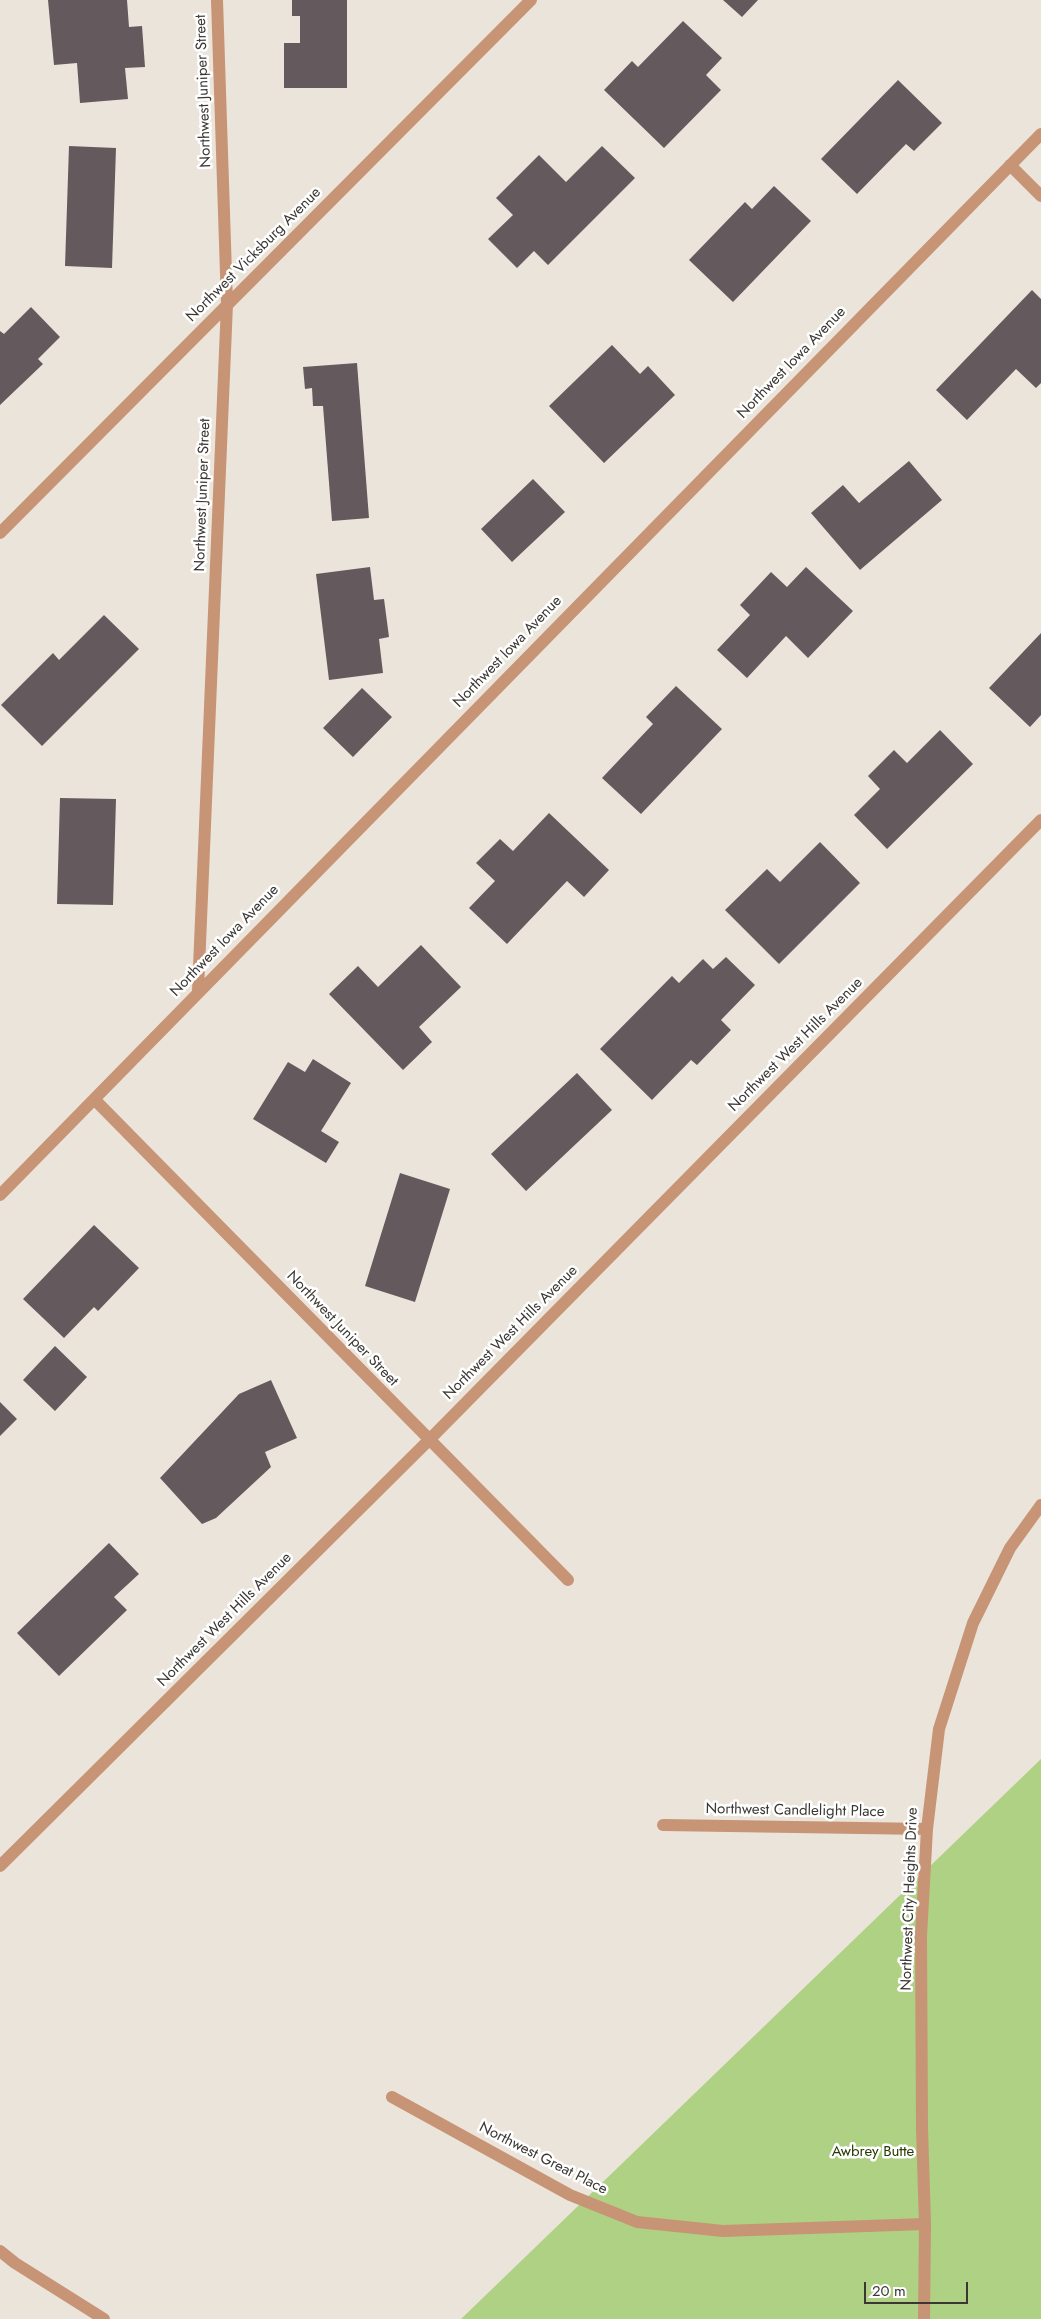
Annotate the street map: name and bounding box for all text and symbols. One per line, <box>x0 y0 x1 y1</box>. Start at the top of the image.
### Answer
street label: Northwest Juniper Street <box>192 14 216 168</box>
street label: Northwest Vicksburg Avenue <box>183 184 325 326</box>
street label: Northwest Iowa Avenue <box>734 303 850 423</box>
street label: Northwest Juniper Street <box>191 418 215 572</box>
street label: Northwest Iowa Avenue <box>450 592 566 712</box>
street label: Northwest Iowa Avenue <box>167 881 283 1001</box>
street label: Northwest West Hills Avenue <box>725 974 867 1116</box>
street label: Northwest West Hills Avenue <box>440 1262 582 1404</box>
street label: Northwest Juniper Street <box>282 1268 402 1390</box>
street label: Northwest West Hills Avenue <box>154 1549 296 1691</box>
street label: Northwest Candlelight Place <box>705 1800 885 1822</box>
street label: Northwest City Heights Drive <box>898 1807 922 1991</box>
street label: Northwest Great Place <box>476 2119 610 2199</box>
park label: Awbrey Butte <box>832 2143 914 2161</box>
scale bar <box>866 2272 970 2304</box>
text: 20 m <box>872 2280 906 2302</box>

